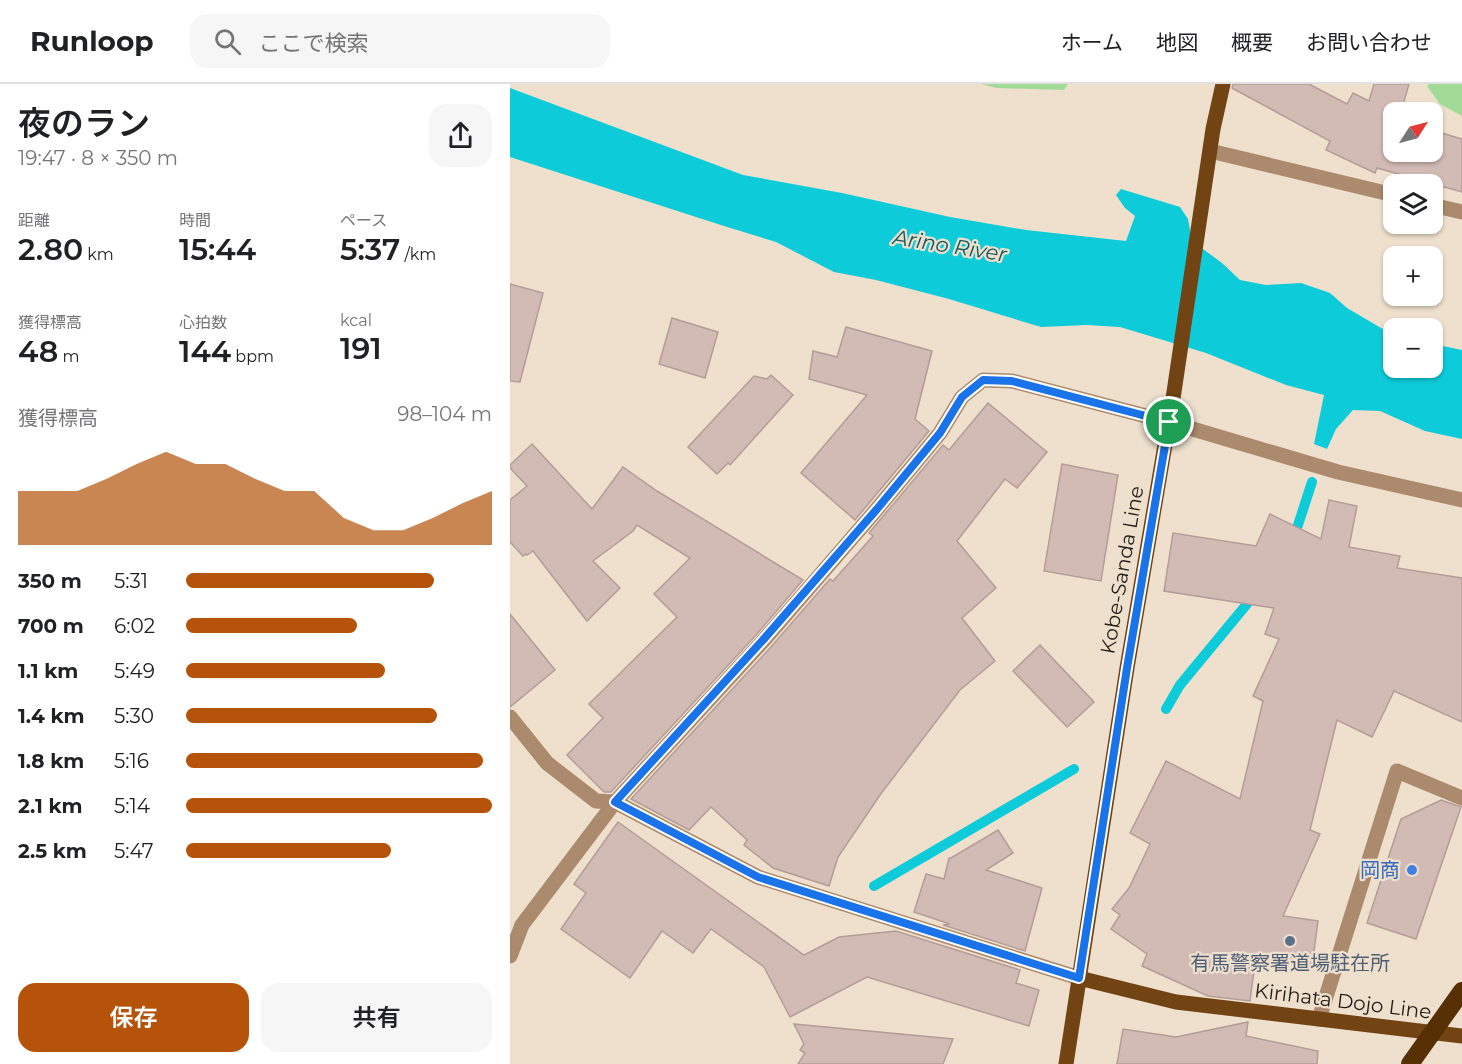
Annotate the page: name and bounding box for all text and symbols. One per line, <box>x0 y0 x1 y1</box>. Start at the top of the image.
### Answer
search box <box>190 14 610 68</box>
text: Runloop <box>30 24 154 58</box>
icon: search <box>211 25 244 58</box>
text: ここで検索 <box>259 30 369 57</box>
text: ホーム <box>1061 30 1123 55</box>
text: 地図 <box>1156 30 1198 55</box>
text: 概要 <box>1231 30 1273 55</box>
text: お問い合わせ <box>1306 30 1432 55</box>
north arrow <box>1383 102 1443 162</box>
map controls <box>1383 102 1443 378</box>
text: 夜のラン <box>18 103 150 143</box>
button: share <box>429 104 492 167</box>
text: 19:47 · 8 × 350 m <box>18 146 178 170</box>
button: layers <box>1383 174 1443 234</box>
text: 距離 <box>18 211 50 230</box>
text: 時間 <box>179 211 211 230</box>
text: ペース <box>340 211 387 230</box>
water label: Arino River <box>889 224 1009 267</box>
text: 2.80 <box>18 231 83 268</box>
text: 15:44 <box>179 231 256 268</box>
text: 5:37 <box>340 231 400 268</box>
text: km <box>83 245 114 264</box>
text: /km <box>400 245 436 264</box>
button: + <box>1383 246 1443 306</box>
text: kcal <box>340 311 372 330</box>
text: 獲得標高 <box>18 313 82 332</box>
text: 心拍数 <box>179 313 227 332</box>
button: − <box>1383 318 1443 378</box>
text: 191 <box>340 330 382 367</box>
text: 48 <box>18 333 58 370</box>
text: 144 <box>179 333 231 370</box>
text: m <box>58 347 79 366</box>
text: bpm <box>231 347 274 366</box>
pin <box>1143 396 1194 447</box>
text: 98–104 m <box>397 402 492 426</box>
icon: arrive <box>1152 405 1185 438</box>
text: 獲得標高 <box>18 406 98 430</box>
street label: Kobe-Sanda Line <box>1095 484 1149 656</box>
text: 350 m <box>18 569 82 593</box>
text: 5:31 <box>114 569 148 593</box>
text: 700 m <box>18 614 84 638</box>
text: 6:02 <box>114 614 155 638</box>
text: 1.1 km <box>18 659 78 683</box>
text: 5:49 <box>114 659 155 683</box>
text: 1.4 km <box>18 704 85 728</box>
text: 5:30 <box>114 704 154 728</box>
text: 1.8 km <box>18 749 84 773</box>
text: 5:16 <box>114 749 149 773</box>
text: 2.1 km <box>18 794 82 818</box>
text: 5:14 <box>114 794 150 818</box>
text: 2.5 km <box>18 839 87 863</box>
text: 5:47 <box>114 839 154 863</box>
place label: 岡商 <box>1360 858 1400 882</box>
marker: 岡商 <box>1405 863 1419 877</box>
marker: 有馬警察署道場駐在所 <box>1283 934 1297 948</box>
place label: 有馬警察署道場駐在所 <box>1190 951 1390 975</box>
street label: Kirihata Dojo Line <box>1253 978 1433 1024</box>
button: 保存 <box>18 983 249 1052</box>
button: 共有 <box>261 983 492 1052</box>

